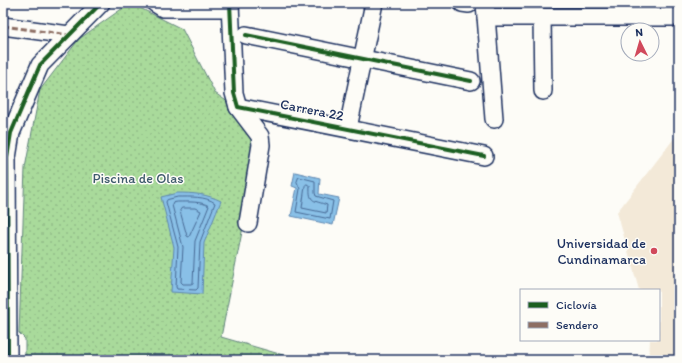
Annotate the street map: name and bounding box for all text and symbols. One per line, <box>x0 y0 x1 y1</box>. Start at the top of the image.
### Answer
north arrow <box>620 22 660 62</box>
text: N <box>635 26 643 39</box>
street label: Carrera 22 <box>279 96 346 125</box>
park label: Piscina de Olas <box>93 170 183 187</box>
place label: Universidad de Cundinamarca <box>557 235 646 268</box>
marker: Universidad de Cundinamarca <box>649 246 659 256</box>
legend <box>520 289 660 341</box>
text: Ciclovía <box>556 298 598 312</box>
text: Sendero <box>556 318 598 332</box>

